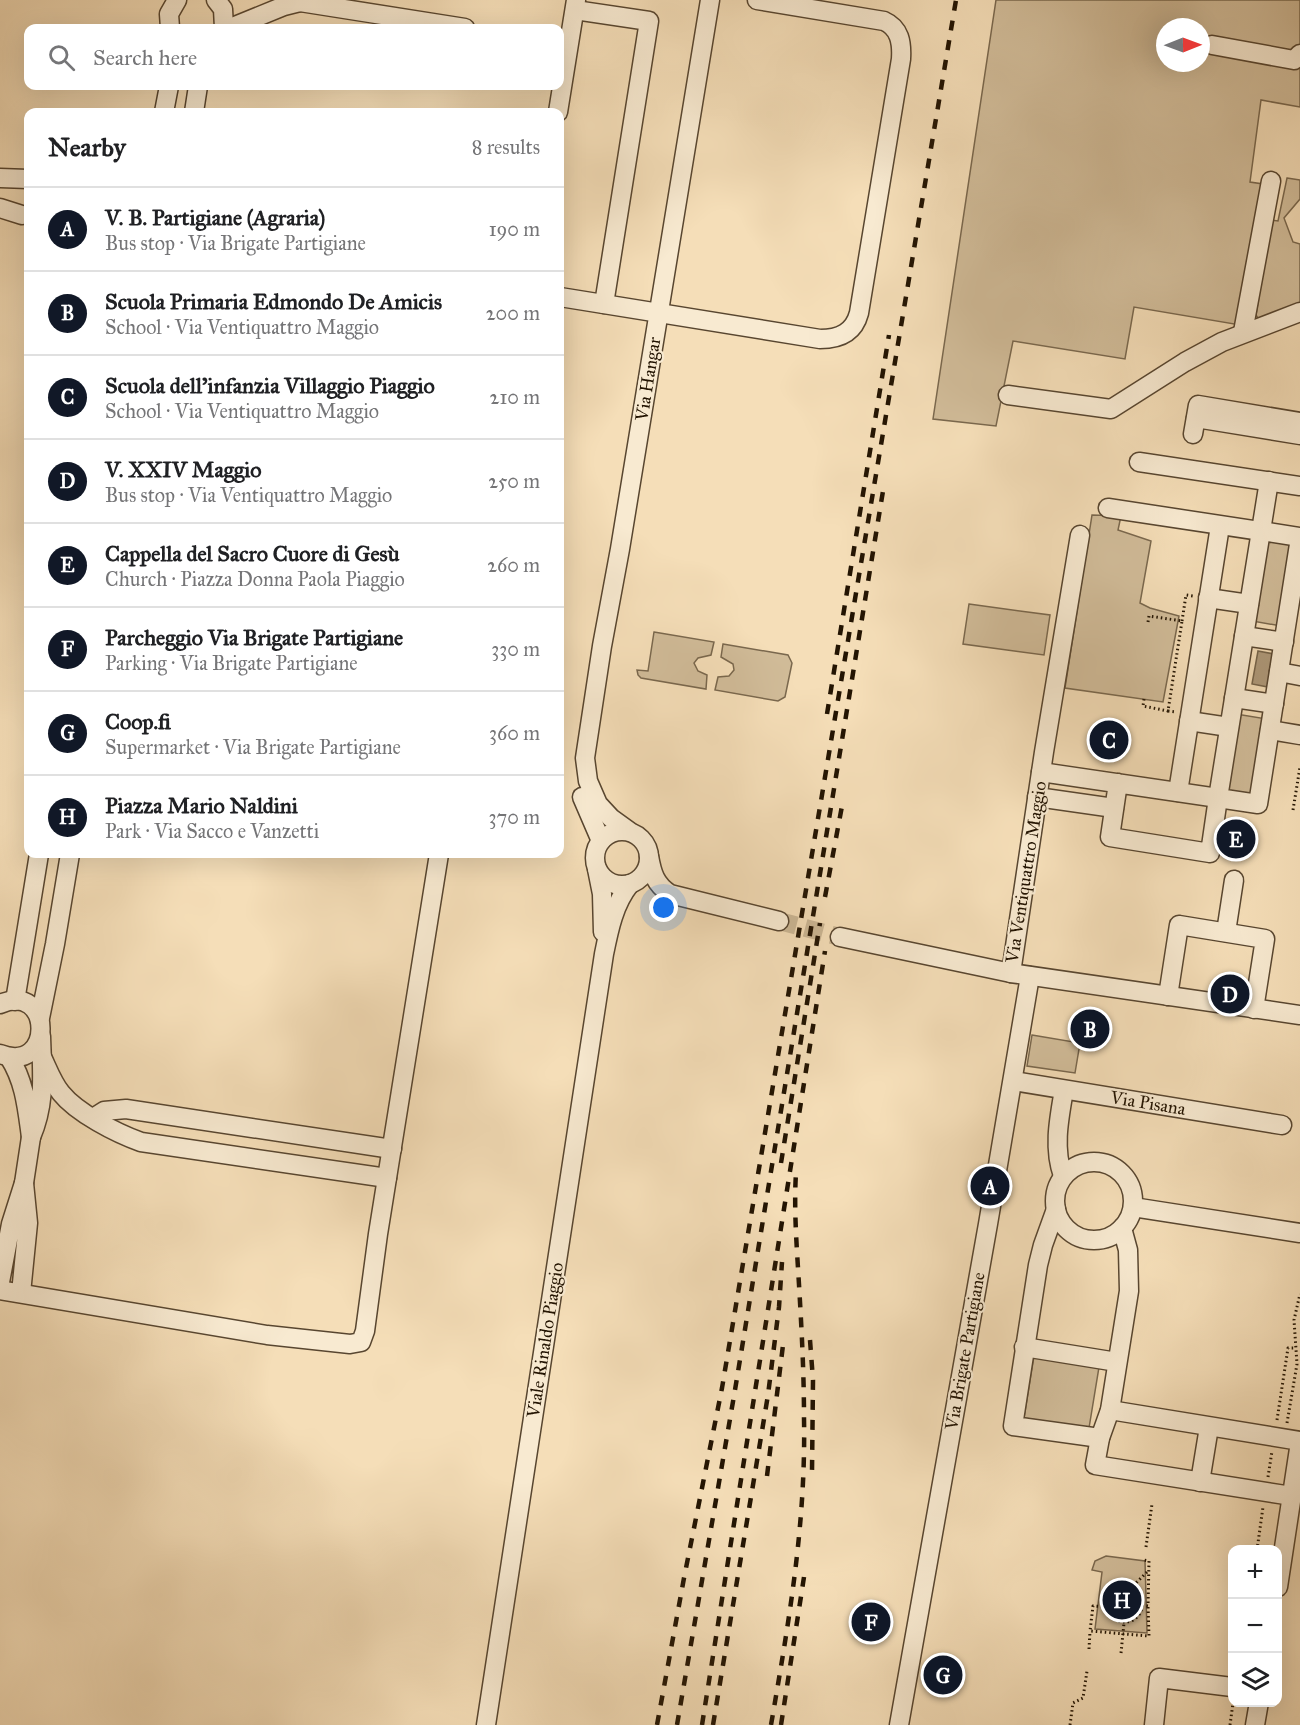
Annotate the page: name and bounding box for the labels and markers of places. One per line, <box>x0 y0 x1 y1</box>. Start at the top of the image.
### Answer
pin: C <box>1090 718 1128 762</box>
pin: E <box>1216 816 1256 862</box>
pin: D <box>1210 972 1250 1016</box>
pin: B <box>1070 1006 1110 1052</box>
pin: A <box>970 1164 1010 1208</box>
pin: H <box>1102 1578 1142 1622</box>
pin: F <box>852 1600 890 1644</box>
pin: G <box>924 1652 962 1698</box>

